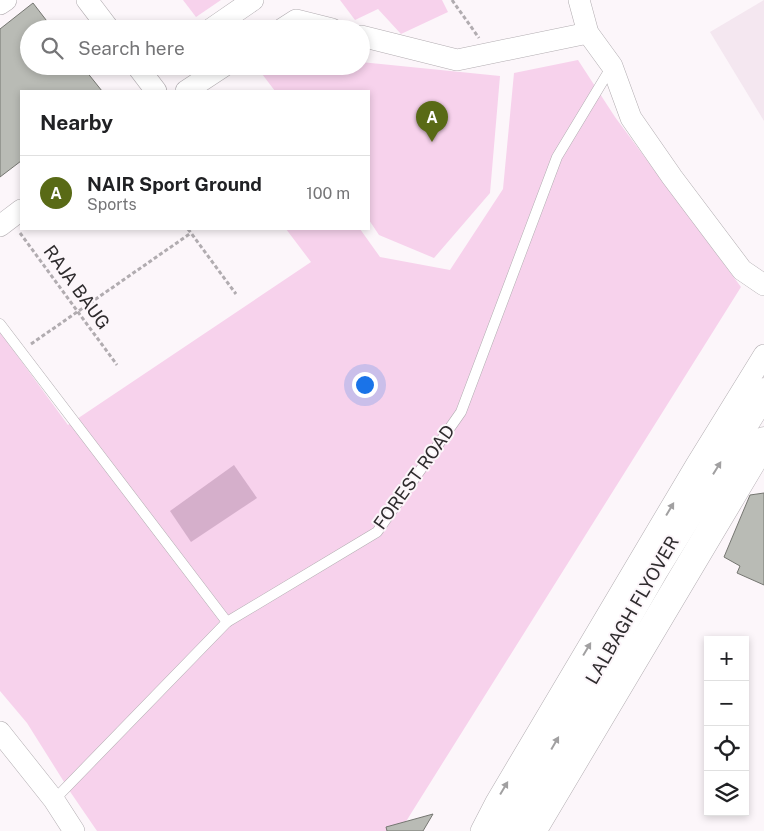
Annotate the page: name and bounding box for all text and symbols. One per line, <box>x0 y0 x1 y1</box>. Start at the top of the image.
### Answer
search box <box>20 20 370 75</box>
icon: search <box>38 34 66 62</box>
text: Search here <box>78 37 185 59</box>
pin: A <box>416 101 448 142</box>
text: Nearby <box>40 110 113 135</box>
text: NAIR Sport Ground <box>87 173 262 195</box>
text: A <box>50 184 62 203</box>
text: 100 m <box>306 184 350 203</box>
text: Sports <box>87 195 137 214</box>
street label: RAJA BAUG <box>40 241 114 333</box>
your location <box>352 372 378 398</box>
street label: FOREST ROAD <box>369 421 459 533</box>
one-way arrow <box>713 461 722 474</box>
one-way arrow <box>666 502 675 515</box>
street label: LALBAGH FLYOVER <box>581 532 683 688</box>
map controls <box>704 636 749 816</box>
button: + <box>704 636 749 681</box>
one-way arrow <box>583 642 592 655</box>
button: − <box>704 681 749 726</box>
button: locate <box>704 726 749 771</box>
one-way arrow <box>551 736 559 751</box>
button: layers <box>704 771 749 816</box>
one-way arrow <box>500 782 509 795</box>

